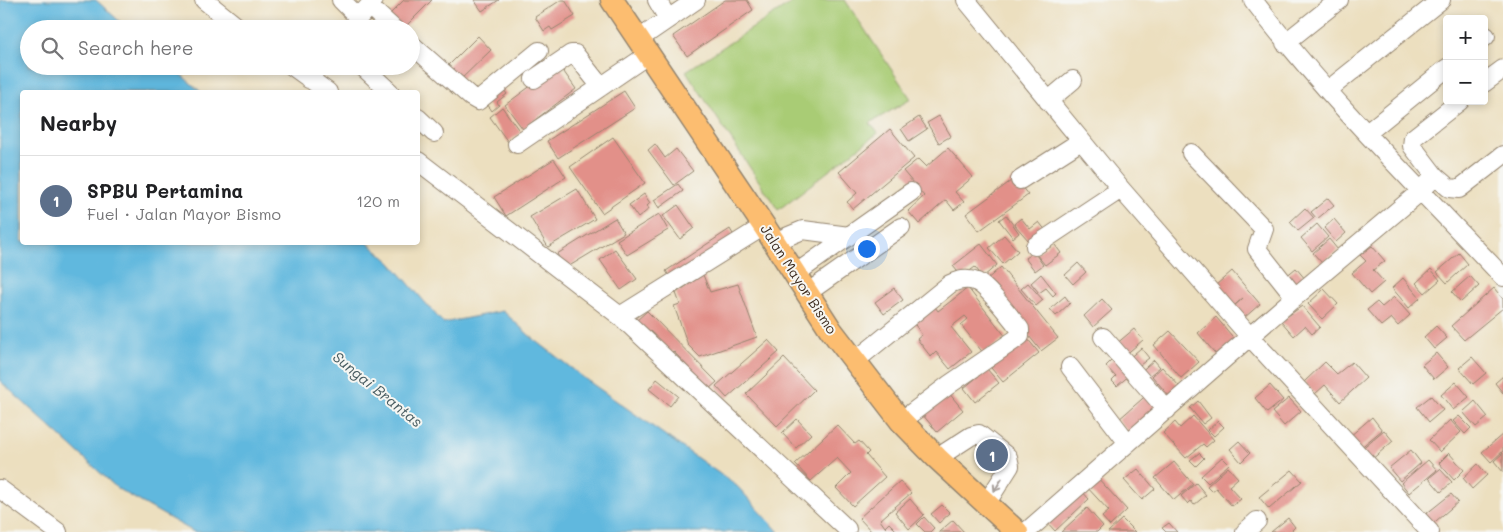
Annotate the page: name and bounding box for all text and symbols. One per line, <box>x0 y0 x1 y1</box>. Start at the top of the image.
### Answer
map controls <box>1443 15 1488 105</box>
button: + <box>1443 15 1488 60</box>
search box <box>20 20 420 75</box>
icon: search <box>38 34 66 62</box>
text: Search here <box>78 35 194 60</box>
button: − <box>1443 60 1488 105</box>
text: Nearby <box>40 109 117 136</box>
text: SPBU Pertamina <box>87 178 243 203</box>
text: 1 <box>52 190 60 211</box>
text: 120 m <box>356 190 400 211</box>
text: Fuel · Jalan Mayor Bismo <box>87 203 281 224</box>
street label: Jalan Mayor Bismo <box>756 221 842 337</box>
your location <box>854 236 880 262</box>
water label: Sungai Brantas <box>329 347 427 431</box>
pin: 1 <box>976 436 1008 474</box>
one-way arrow <box>992 478 1002 492</box>

